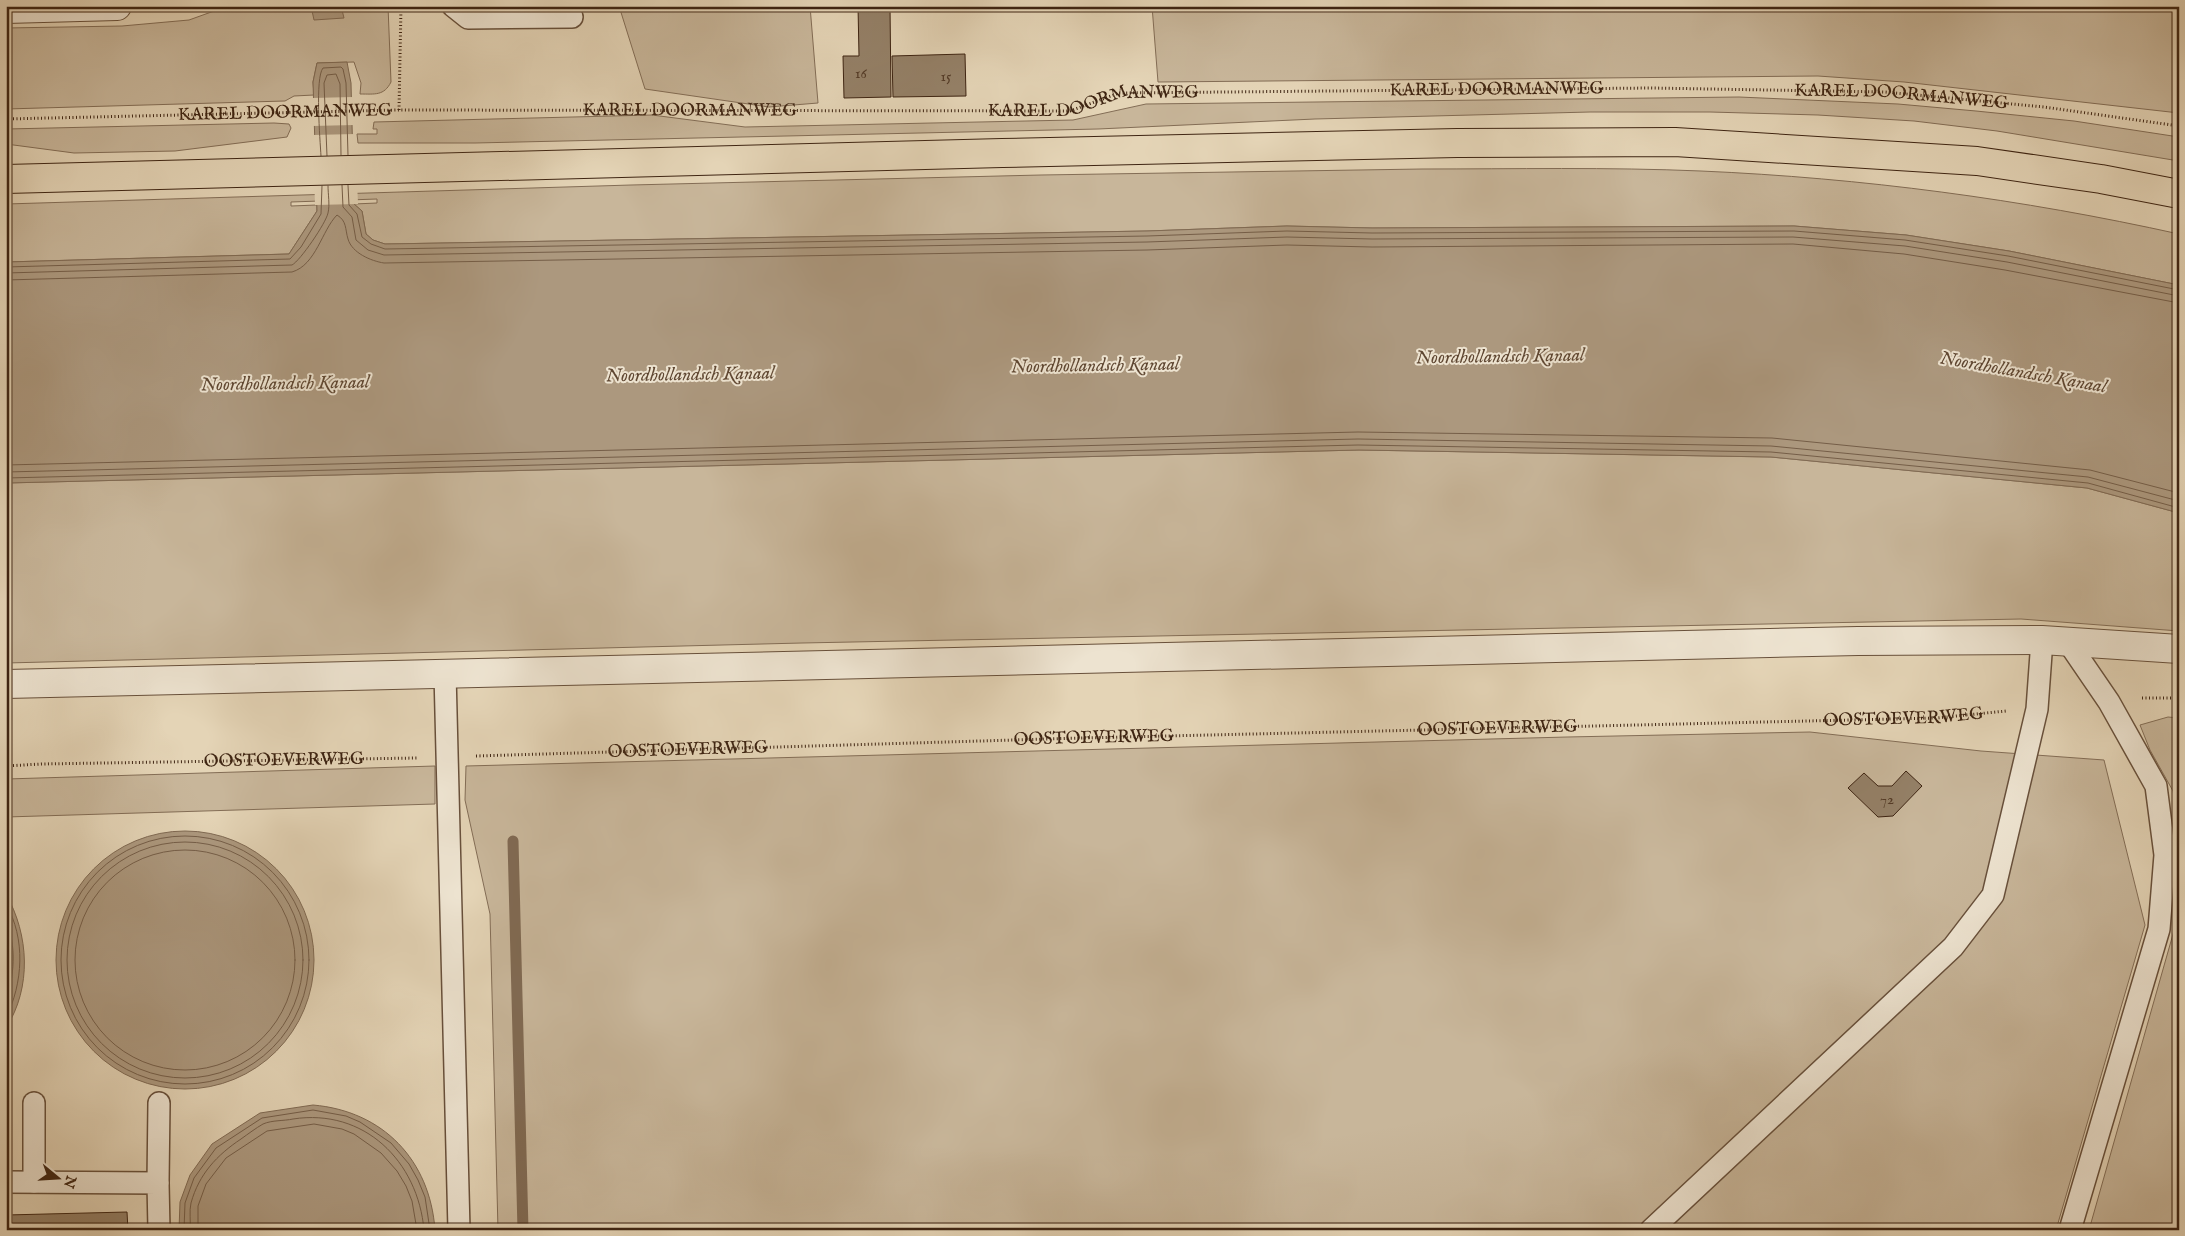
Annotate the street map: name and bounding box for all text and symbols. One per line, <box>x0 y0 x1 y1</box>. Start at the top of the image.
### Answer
house number: 16 <box>855 64 868 83</box>
house number: 15 <box>940 67 952 86</box>
street label: KAREL DOORMANWEG <box>1389 77 1605 102</box>
street label: KAREL DOORMANWEG <box>988 79 1200 123</box>
street label: KAREL DOORMANWEG <box>1794 79 2010 115</box>
street label: KAREL DOORMANWEG <box>178 99 393 127</box>
street label: KAREL DOORMANWEG <box>583 99 798 122</box>
water label: Noordhollandsch Kanaal <box>1415 344 1586 370</box>
water label: Noordhollandsch Kanaal <box>1938 347 2110 400</box>
water label: Noordhollandsch Kanaal <box>1010 353 1181 379</box>
water label: Noordhollandsch Kanaal <box>605 362 776 388</box>
water label: Noordhollandsch Kanaal <box>200 371 371 397</box>
street label: OOSTOEVERWEG <box>1823 702 1985 732</box>
street label: OOSTOEVERWEG <box>1417 715 1579 742</box>
street label: OOSTOEVERWEG <box>1013 724 1175 752</box>
street label: OOSTOEVERWEG <box>607 736 769 764</box>
street label: OOSTOEVERWEG <box>204 747 365 773</box>
house number: 72 <box>1880 790 1894 809</box>
north arrow <box>32 1154 82 1204</box>
text: N <box>59 1172 80 1190</box>

